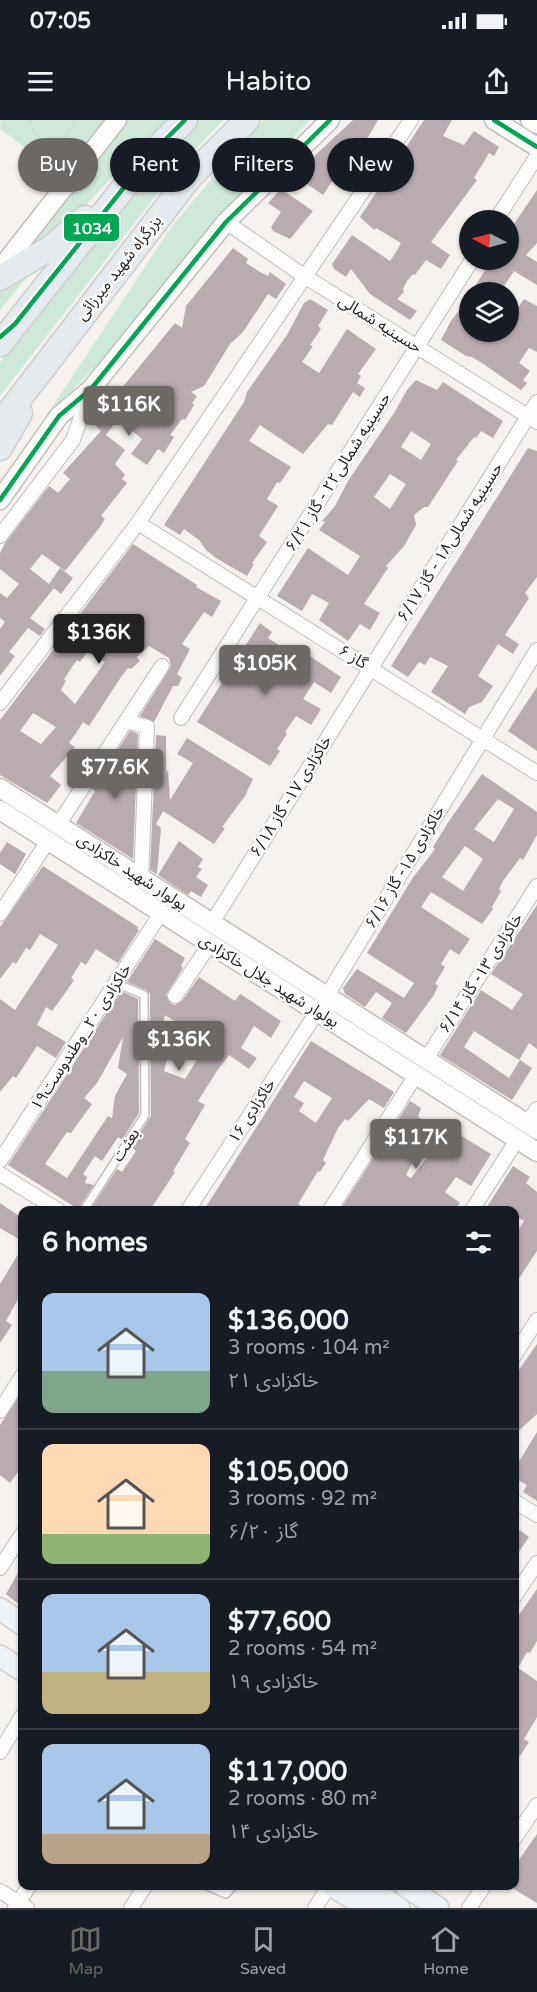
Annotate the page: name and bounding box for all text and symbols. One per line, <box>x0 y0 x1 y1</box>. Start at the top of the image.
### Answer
text: 07:05 <box>30 8 91 34</box>
icon: menu <box>24 65 57 98</box>
text: Habito <box>226 65 311 98</box>
icon: share <box>480 65 513 98</box>
chip: Buy <box>18 138 98 192</box>
chip: Rent <box>110 138 200 192</box>
chip: Filters <box>212 138 315 192</box>
chip: New <box>327 138 414 192</box>
north arrow <box>459 210 519 270</box>
map controls <box>459 210 519 342</box>
street label: بزرگراه شهید میرزائی <box>72 211 166 325</box>
line badge: 1034 <box>63 213 120 242</box>
text: 1034 <box>72 219 112 239</box>
button: layers <box>459 282 519 342</box>
street label: حسینیه شمالی <box>335 290 425 358</box>
pin: $116K <box>87 386 171 437</box>
street label: حسینیه شمالی۲۲ - گاز ۶/۲۱ <box>281 389 395 555</box>
text: $116K <box>97 393 161 417</box>
street label: حسینیه شمالی۱۸ - گاز ۶/۱۷ <box>393 459 507 625</box>
pin: $136K <box>57 614 141 665</box>
text: $136K <box>67 621 131 645</box>
street label: گاز ۶ <box>335 640 372 674</box>
pin: $105K <box>223 645 307 696</box>
text: $105K <box>233 652 297 676</box>
street label: خاکزادی ۱۷- گاز ۶/۱۸ <box>246 732 336 860</box>
pin: $77.6K <box>66 749 164 800</box>
text: $77.6K <box>81 756 149 780</box>
street label: خاکزادی ۱۵- گاز ۶/۱۶ <box>361 802 449 932</box>
street label: بولوار شهید خاکزادی <box>73 829 191 915</box>
street label: خاکزادی ۱۳- گاز ۶/۱۴ <box>435 909 527 1037</box>
street label: بولوار شهید جلال خاکزادی <box>195 930 343 1032</box>
street label: خاکزادی ۲۰_وطندوست۱۹ <box>26 960 136 1114</box>
pin: $136K <box>137 1021 221 1072</box>
text: $136K <box>147 1028 211 1052</box>
street label: خاکزادی ۱۶ <box>224 1075 280 1147</box>
pin: $117K <box>374 1119 458 1170</box>
street label: بعثت <box>108 1124 144 1166</box>
text: $117K <box>384 1126 448 1150</box>
icon: filters <box>462 1226 495 1259</box>
text: 6 homes <box>42 1227 148 1258</box>
text: $136,000 <box>228 1305 349 1336</box>
icon: home <box>90 1317 162 1389</box>
text: 3 rooms · 104 m² <box>228 1336 390 1360</box>
text: خاکزادی ۲۱ <box>228 1369 319 1393</box>
text: $105,000 <box>228 1456 348 1487</box>
icon: home <box>90 1468 162 1540</box>
text: 3 rooms · 92 m² <box>228 1487 377 1511</box>
text: گاز ۶/۲۰ <box>228 1520 298 1544</box>
text: $77,600 <box>228 1606 331 1637</box>
icon: home <box>90 1618 162 1690</box>
text: 2 rooms · 54 m² <box>228 1637 377 1661</box>
text: خاکزادی ۱۹ <box>228 1670 319 1694</box>
text: $117,000 <box>228 1756 347 1787</box>
icon: home <box>90 1768 162 1840</box>
text: 2 rooms · 80 m² <box>228 1787 377 1811</box>
text: خاکزادی ۱۴ <box>228 1820 319 1844</box>
tab: Map <box>68 1923 103 1979</box>
tab: Saved <box>240 1923 286 1979</box>
tab: Home <box>423 1923 468 1979</box>

